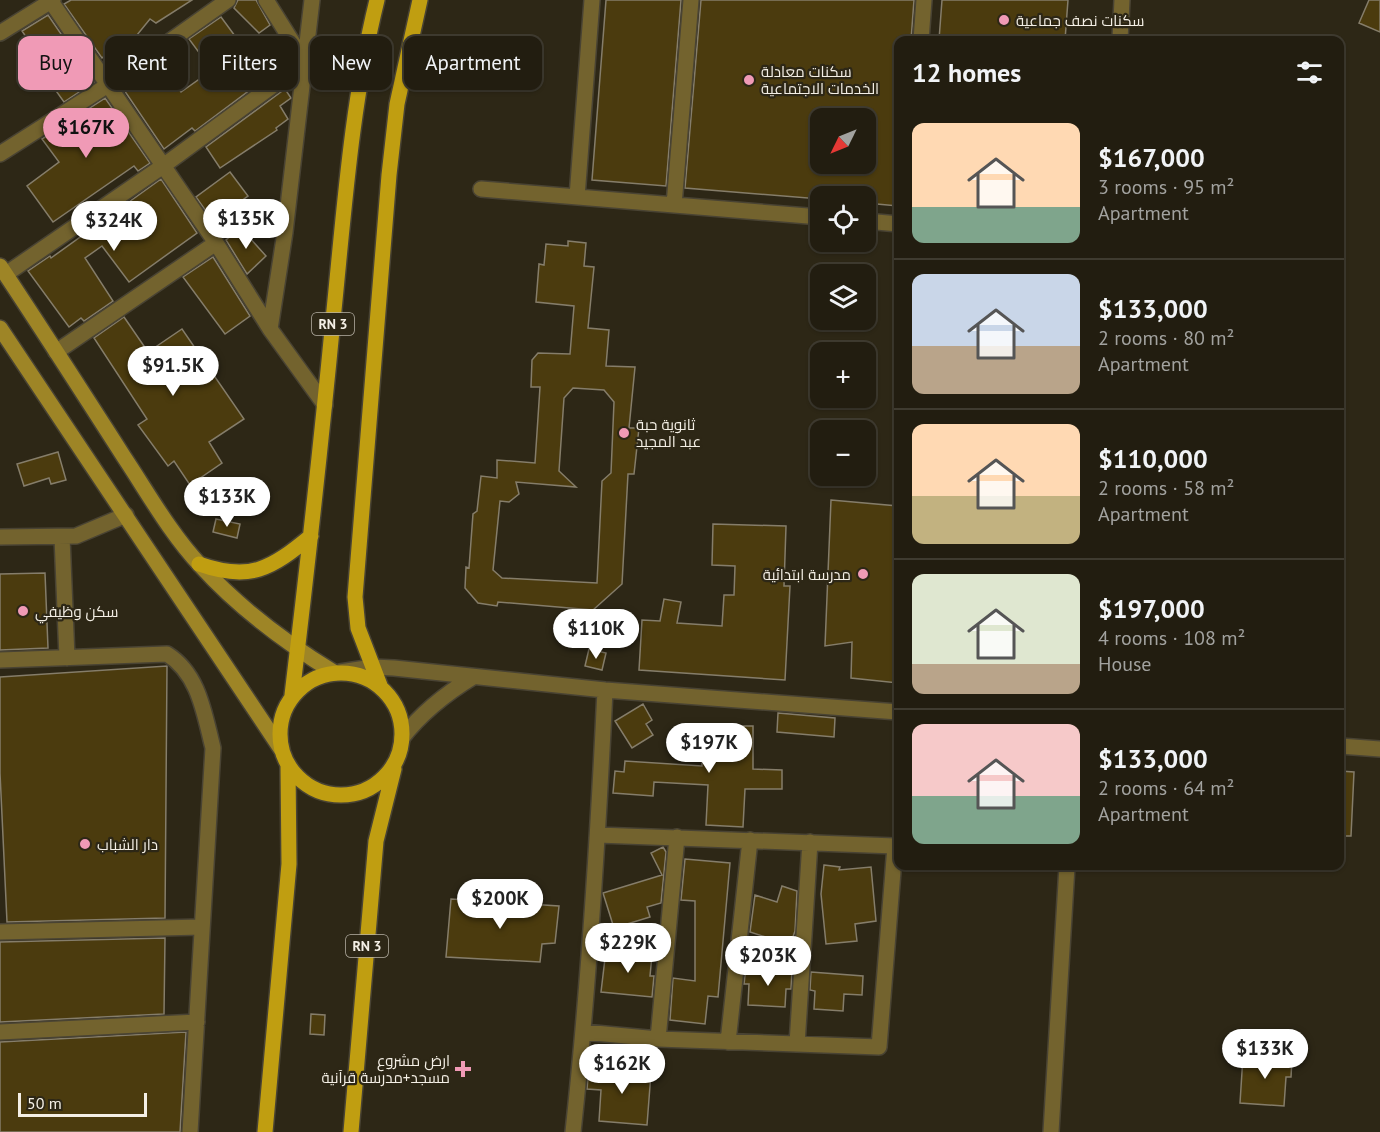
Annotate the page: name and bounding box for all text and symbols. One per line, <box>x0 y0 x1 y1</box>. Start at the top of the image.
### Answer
place label: سكنات نصف جماعية <box>1016 11 1144 30</box>
marker: سكنات نصف جماعية <box>997 13 1011 27</box>
chip: Buy <box>18 36 93 90</box>
chip: Rent <box>105 36 188 90</box>
chip: Filters <box>200 36 298 90</box>
chip: New <box>310 36 392 90</box>
chip: Apartment <box>404 36 542 90</box>
text: 12 homes <box>912 56 1021 89</box>
icon: filters <box>1293 56 1326 89</box>
place label: سكنات معادلة الخدمات الاجتماعية <box>761 62 879 98</box>
marker: سكنات معادلة الخدمات الاجتماعية <box>742 73 756 87</box>
pin: $167K <box>44 108 128 159</box>
north arrow <box>810 108 876 174</box>
map controls <box>810 108 876 486</box>
text: $167K <box>57 114 115 140</box>
text: $167,000 <box>1098 141 1205 174</box>
icon: home <box>960 147 1032 219</box>
text: 3 rooms · 95 m² <box>1098 174 1234 200</box>
button: locate <box>810 186 876 252</box>
pin: $135K <box>204 199 288 250</box>
text: Apartment <box>1098 200 1189 226</box>
pin: $324K <box>72 201 156 252</box>
text: $135K <box>217 205 275 231</box>
text: $324K <box>85 207 143 233</box>
button: layers <box>810 264 876 330</box>
text: $133,000 <box>1098 292 1208 325</box>
icon: home <box>960 298 1032 370</box>
road number: RN 3 <box>312 313 354 335</box>
text: 2 rooms · 80 m² <box>1098 325 1234 351</box>
button: + <box>810 342 876 408</box>
pin: $91.5K <box>124 346 222 397</box>
text: Apartment <box>1098 351 1189 377</box>
text: $91.5K <box>142 352 204 378</box>
place label: ثانوية حبة عبد المجيد <box>636 415 701 451</box>
button: − <box>810 420 876 486</box>
marker: ثانوية حبة عبد المجيد <box>617 426 631 440</box>
text: $110,000 <box>1098 442 1208 475</box>
icon: home <box>960 448 1032 520</box>
text: 2 rooms · 58 m² <box>1098 475 1234 501</box>
pin: $133K <box>185 477 269 528</box>
text: $133K <box>198 483 256 509</box>
text: Apartment <box>1098 501 1189 527</box>
place label: مدرسة ابتدائية <box>763 565 851 584</box>
marker: مدرسة ابتدائية <box>856 567 870 581</box>
text: $197,000 <box>1098 592 1205 625</box>
icon: home <box>960 598 1032 670</box>
place label: سكن وظيفي <box>35 602 118 624</box>
marker: سكن وظيفي <box>16 604 30 618</box>
pin: $110K <box>554 609 638 660</box>
text: $110K <box>567 615 625 641</box>
text: 4 rooms · 108 m² <box>1098 625 1245 651</box>
text: House <box>1098 651 1152 677</box>
pin: $197K <box>667 723 751 774</box>
text: $197K <box>680 729 738 755</box>
text: $133,000 <box>1098 742 1208 775</box>
icon: home <box>960 748 1032 820</box>
text: 2 rooms · 64 m² <box>1098 775 1234 801</box>
text: Apartment <box>1098 801 1189 827</box>
place label: دار الشباب <box>97 835 158 854</box>
marker: دار الشباب <box>78 837 92 851</box>
pin: $200K <box>458 879 542 930</box>
text: $200K <box>471 885 529 911</box>
pin: $229K <box>586 923 670 974</box>
text: $229K <box>599 929 657 955</box>
road number: RN 3 <box>346 935 388 957</box>
pin: $203K <box>726 936 810 987</box>
text: $203K <box>739 942 797 968</box>
pin: $133K <box>1223 1029 1307 1080</box>
text: $133K <box>1236 1035 1294 1061</box>
pin: $162K <box>580 1044 664 1095</box>
text: $162K <box>593 1050 651 1076</box>
place label: ارض مشروع مسجد+مدرسة قرآنية <box>321 1051 450 1087</box>
marker: ارض مشروع مسجد+مدرسة قرآنية <box>454 1060 472 1078</box>
scale bar <box>18 1090 147 1118</box>
text: 50 m <box>27 1093 62 1113</box>

